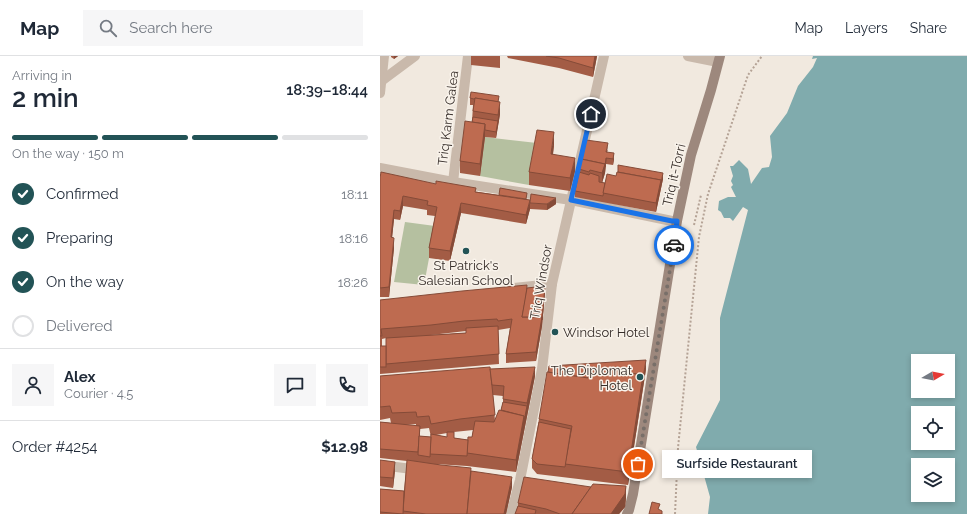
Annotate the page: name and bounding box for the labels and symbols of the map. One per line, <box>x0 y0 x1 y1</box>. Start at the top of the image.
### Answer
street label: Triq Karm Galea <box>435 70 461 166</box>
pin <box>574 97 608 131</box>
street label: Triq it-Torri <box>660 142 688 208</box>
courier <box>654 225 694 265</box>
street label: Triq Windsor <box>527 243 555 321</box>
marker: St Patrick's Salesian School <box>461 246 471 256</box>
place label: St Patrick's Salesian School <box>419 258 514 288</box>
place label: Windsor Hotel <box>563 325 650 340</box>
marker: Windsor Hotel <box>550 327 560 337</box>
north arrow <box>911 354 955 398</box>
place label: The Diplomat Hotel <box>551 363 633 393</box>
marker: The Diplomat Hotel <box>635 372 645 382</box>
pin <box>621 447 655 481</box>
callout: Surfside Restaurant <box>662 450 812 478</box>

